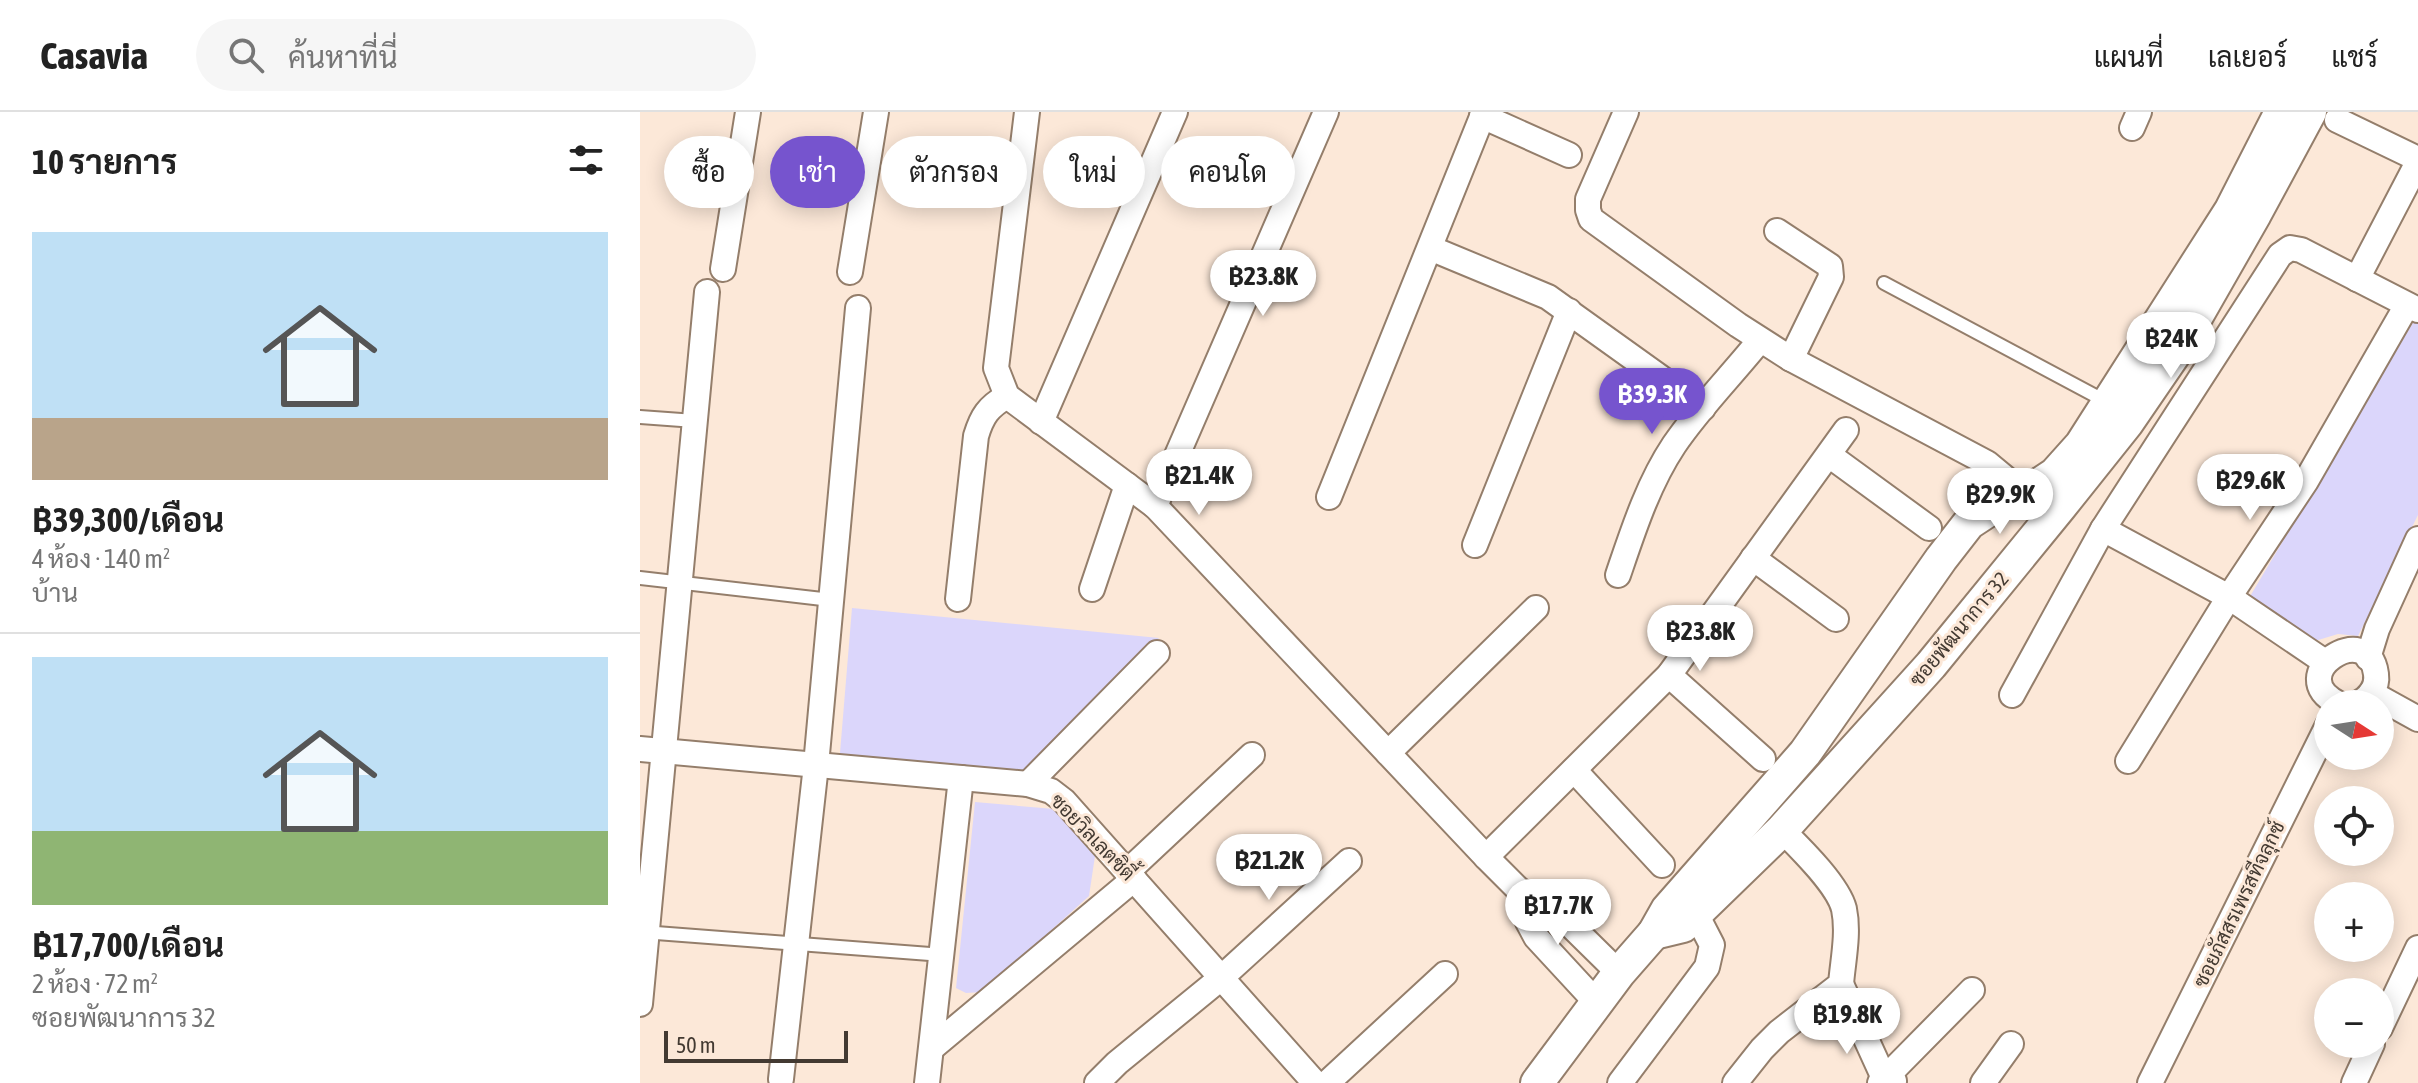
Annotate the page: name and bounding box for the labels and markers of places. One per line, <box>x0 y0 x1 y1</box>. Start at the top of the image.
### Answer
pin: ฿23.8K <box>1198 250 1328 318</box>
pin: ฿24K <box>2124 312 2218 380</box>
pin: ฿39.3K <box>1587 368 1717 436</box>
pin: ฿21.4K <box>1134 449 1264 517</box>
pin: ฿29.6K <box>2185 454 2315 522</box>
pin: ฿29.9K <box>1935 468 2065 536</box>
pin: ฿23.8K <box>1635 605 1765 673</box>
pin: ฿21.2K <box>1204 834 1334 902</box>
pin: ฿17.7K <box>1493 879 1623 947</box>
pin: ฿19.8K <box>1782 988 1912 1056</box>

